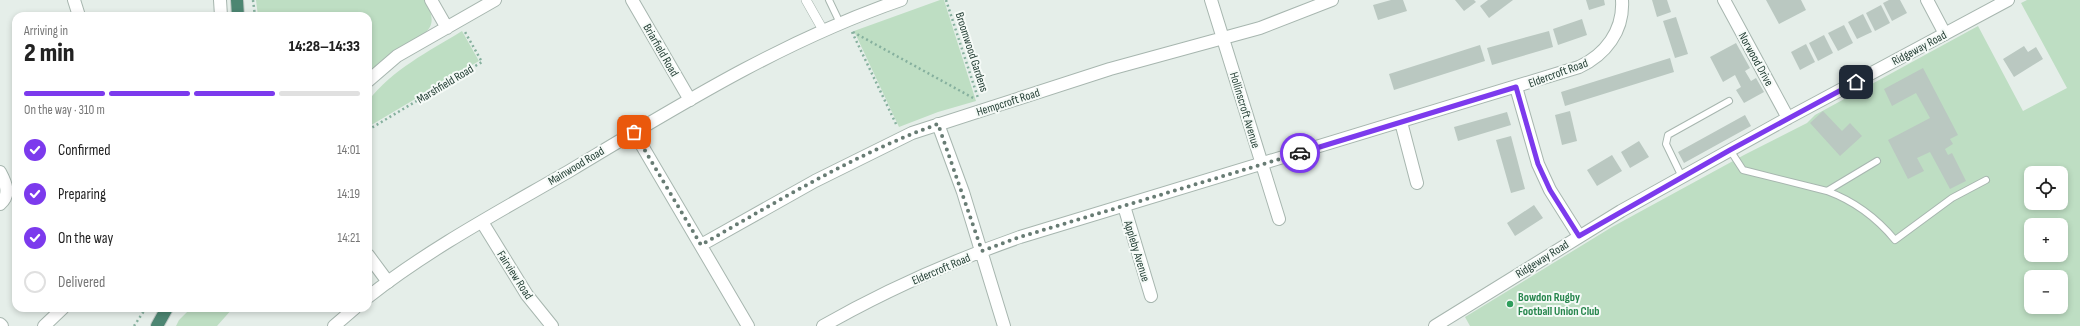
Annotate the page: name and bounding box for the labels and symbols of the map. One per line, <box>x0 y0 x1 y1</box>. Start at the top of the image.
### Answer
street label: Broomwood Gardens <box>952 10 991 94</box>
street label: Briarfield Road <box>639 21 682 79</box>
street label: Ridgeway Road <box>1889 28 1949 69</box>
street label: Norwood Drive <box>1735 30 1777 89</box>
street label: Eldercroft Road <box>1526 56 1590 91</box>
street label: Marshfield Road <box>414 62 476 107</box>
pin <box>1839 65 1873 99</box>
street label: Hollinscroft Avenue <box>1226 70 1263 150</box>
street label: Hempcroft Road <box>975 85 1042 120</box>
pin <box>617 115 651 149</box>
courier <box>1280 133 1320 173</box>
street label: Mainwood Road <box>546 144 607 189</box>
street label: Appleby Avenue <box>1120 218 1153 284</box>
street label: Ridgeway Road <box>1513 237 1572 282</box>
street label: Fairview Road <box>493 248 536 302</box>
street label: Eldercroft Road <box>910 250 973 289</box>
place label: Bowdon Rugby Football Union Club <box>1518 290 1600 319</box>
marker: Bowdon Rugby Football Union Club <box>1505 299 1515 309</box>

